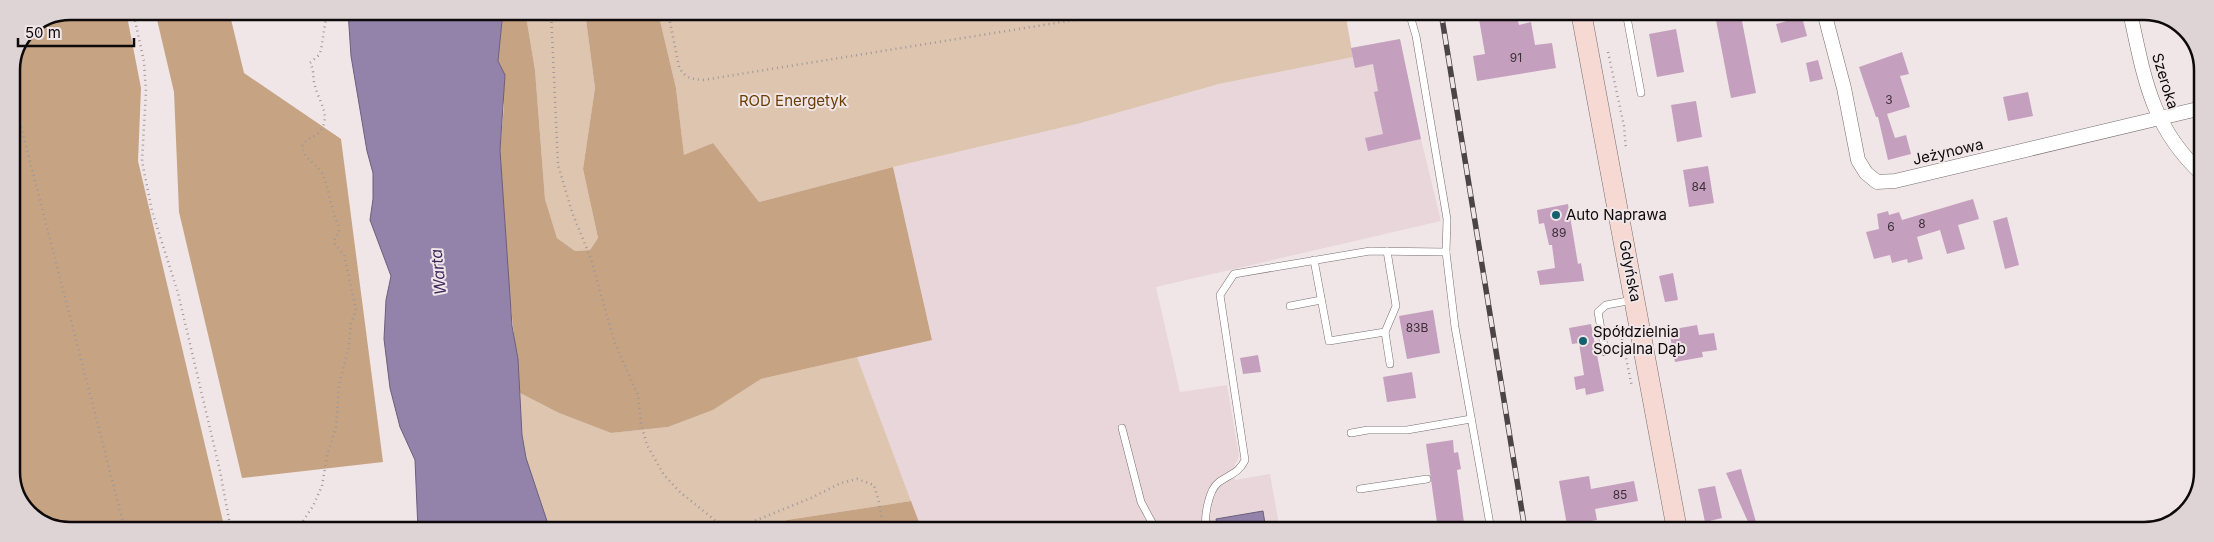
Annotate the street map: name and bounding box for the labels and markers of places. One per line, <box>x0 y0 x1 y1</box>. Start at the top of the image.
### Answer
place label: Auto Naprawa <box>1566 205 1667 224</box>
marker: Auto Naprawa <box>1550 209 1562 221</box>
place label: Spółdzielnia Socjalna Dąb <box>1593 322 1686 358</box>
marker: Spółdzielnia Socjalna Dąb <box>1577 335 1589 347</box>

